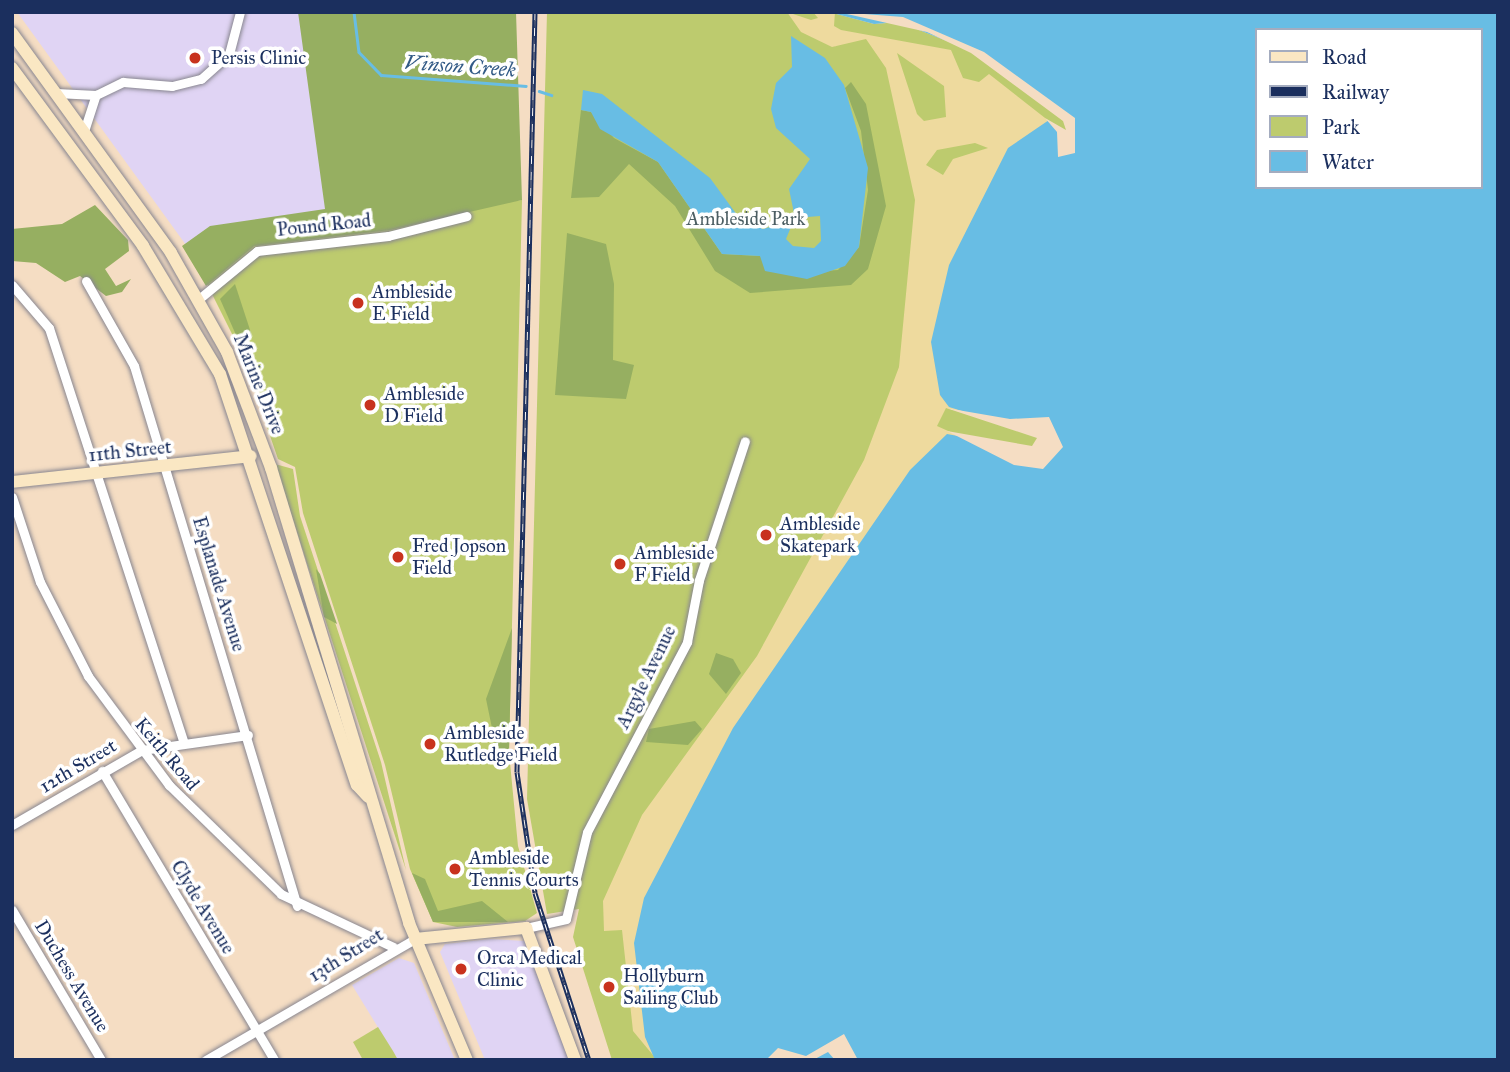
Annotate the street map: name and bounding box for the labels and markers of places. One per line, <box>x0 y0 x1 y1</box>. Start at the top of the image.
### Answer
place label: Persis Clinic <box>211 47 306 69</box>
marker: Persis Clinic <box>185 48 205 68</box>
place label: Ambleside E Field <box>372 281 452 325</box>
marker: Ambleside E Field <box>350 295 366 311</box>
place label: Ambleside D Field <box>384 383 464 427</box>
marker: Ambleside D Field <box>362 397 378 413</box>
place label: Ambleside Skatepark <box>780 513 860 557</box>
marker: Ambleside Skatepark <box>758 527 774 543</box>
place label: Fred Jopson Field <box>412 535 506 579</box>
place label: Ambleside F Field <box>634 542 714 586</box>
marker: Fred Jopson Field <box>390 549 406 565</box>
marker: Ambleside F Field <box>612 556 628 572</box>
place label: Ambleside Rutledge Field <box>444 722 558 766</box>
marker: Ambleside Rutledge Field <box>422 736 438 752</box>
place label: Ambleside Tennis Courts <box>469 847 579 891</box>
marker: Ambleside Tennis Courts <box>447 861 463 877</box>
place label: Orca Medical Clinic <box>477 947 582 991</box>
marker: Orca Medical Clinic <box>451 959 471 979</box>
place label: Hollyburn Sailing Club <box>623 965 718 1009</box>
marker: Hollyburn Sailing Club <box>601 979 617 995</box>

